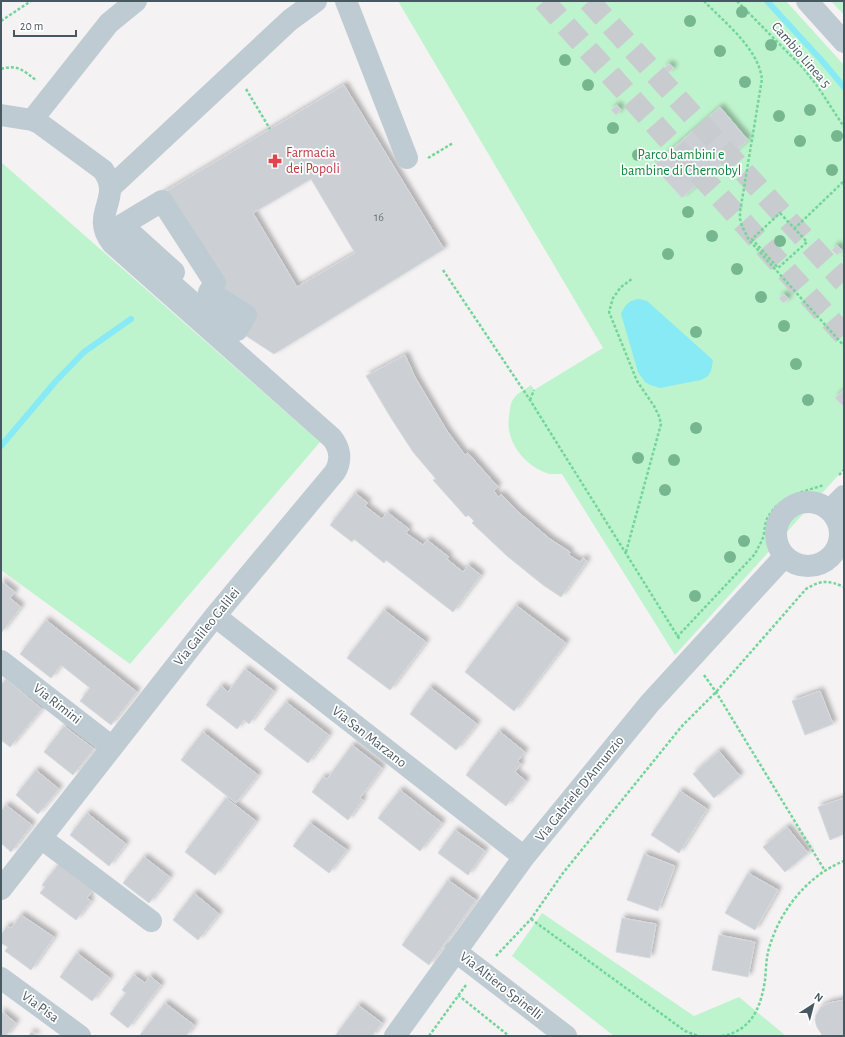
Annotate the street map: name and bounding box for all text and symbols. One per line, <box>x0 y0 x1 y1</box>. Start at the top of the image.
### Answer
scale bar <box>14 12 76 38</box>
street label: Cambio Linea 5 <box>769 19 833 91</box>
text: 20 m <box>20 20 43 32</box>
place label: Farmacia dei Popoli <box>286 146 340 176</box>
park label: Parco bambini e bambine di Chernobyl <box>621 148 741 178</box>
pharmacy icon: Farmacia dei Popoli <box>267 153 283 169</box>
house number: 16 <box>374 211 384 223</box>
street label: Via Galileo Galilei <box>171 585 243 669</box>
street label: Via Rimini <box>30 681 84 727</box>
street label: Via San Marzano <box>329 704 409 770</box>
street label: Via Gabriele D'Annunzio <box>533 733 627 844</box>
street label: Via Altiero Spinelli <box>457 949 545 1023</box>
north arrow <box>793 985 833 1025</box>
street label: Via Pisa <box>19 989 62 1025</box>
text: N <box>812 991 825 1004</box>

